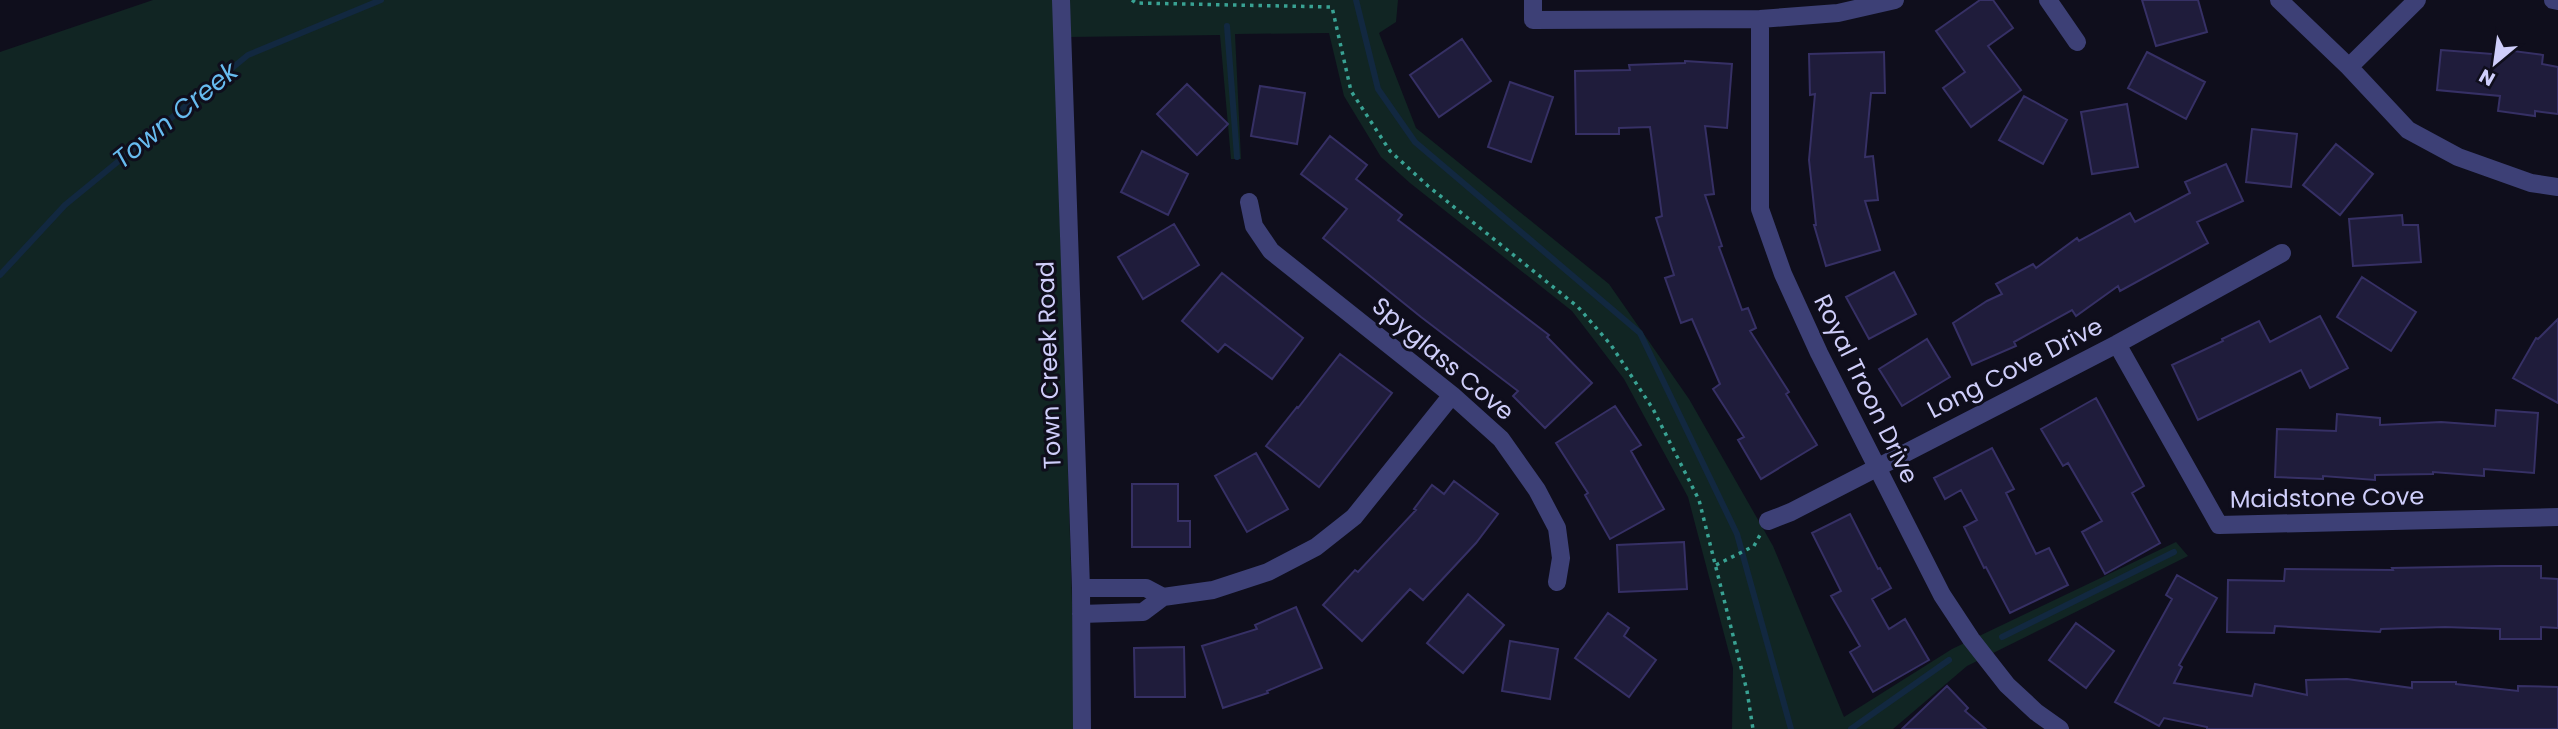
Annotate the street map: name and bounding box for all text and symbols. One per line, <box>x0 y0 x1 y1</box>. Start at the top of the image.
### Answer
north arrow <box>2460 28 2530 98</box>
water label: Town Creek <box>105 52 247 177</box>
text: N <box>2474 62 2500 93</box>
street label: Town Creek Road <box>1028 260 1069 470</box>
street label: Spyglass Cove <box>1365 289 1521 428</box>
street label: Royal Troon Drive <box>1806 289 1927 489</box>
street label: Long Cove Drive <box>1922 309 2108 426</box>
street label: Maidstone Cove <box>2229 479 2425 516</box>

